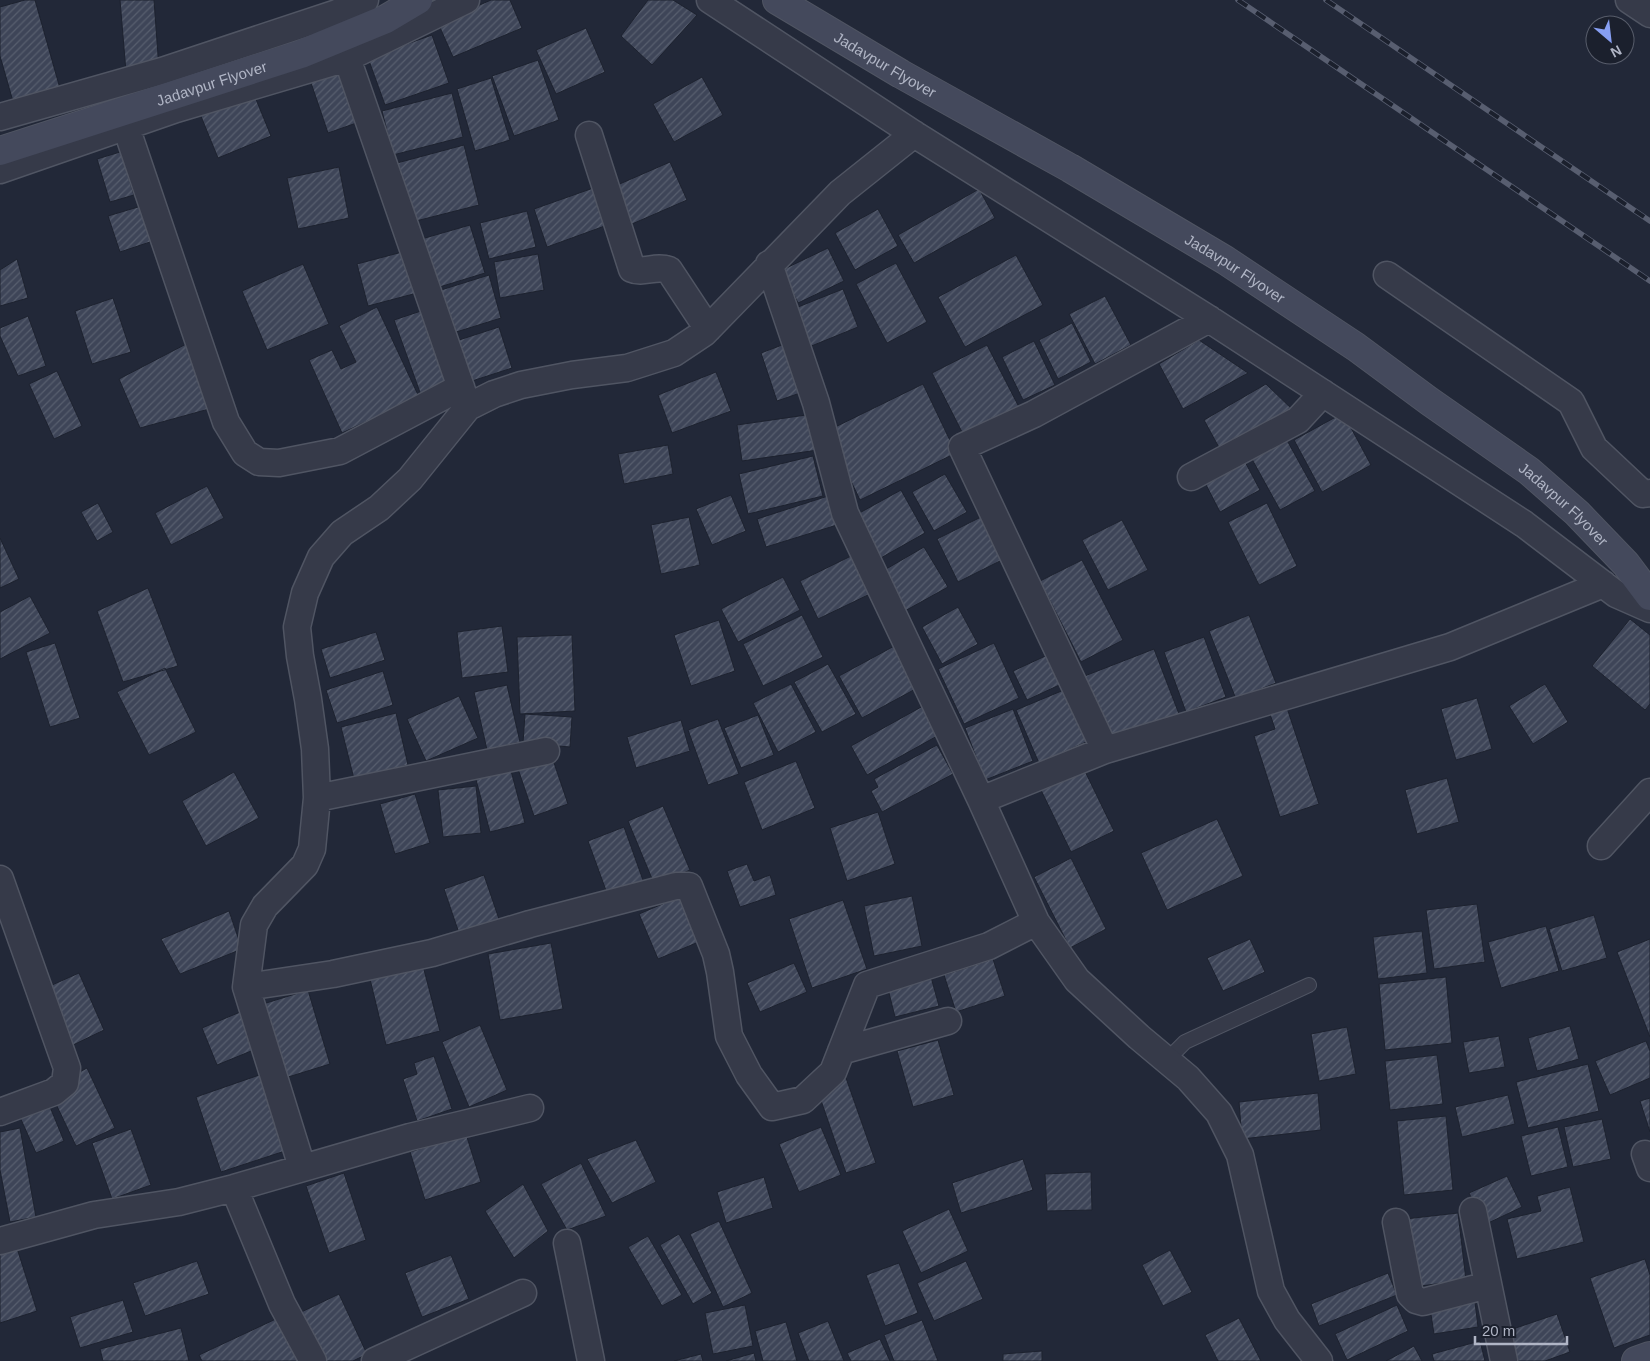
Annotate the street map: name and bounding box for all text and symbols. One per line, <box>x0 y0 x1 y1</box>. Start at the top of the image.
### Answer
north arrow <box>1585 15 1635 65</box>
street label: Jadavpur Flyover <box>831 28 939 100</box>
text: N <box>1608 42 1624 61</box>
street label: Jadavpur Flyover <box>154 57 269 109</box>
street label: Jadavpur Flyover <box>1182 230 1288 306</box>
street label: Jadavpur Flyover <box>1516 458 1612 549</box>
scale bar <box>1475 1314 1568 1346</box>
text: 20 m <box>1482 1322 1515 1339</box>

